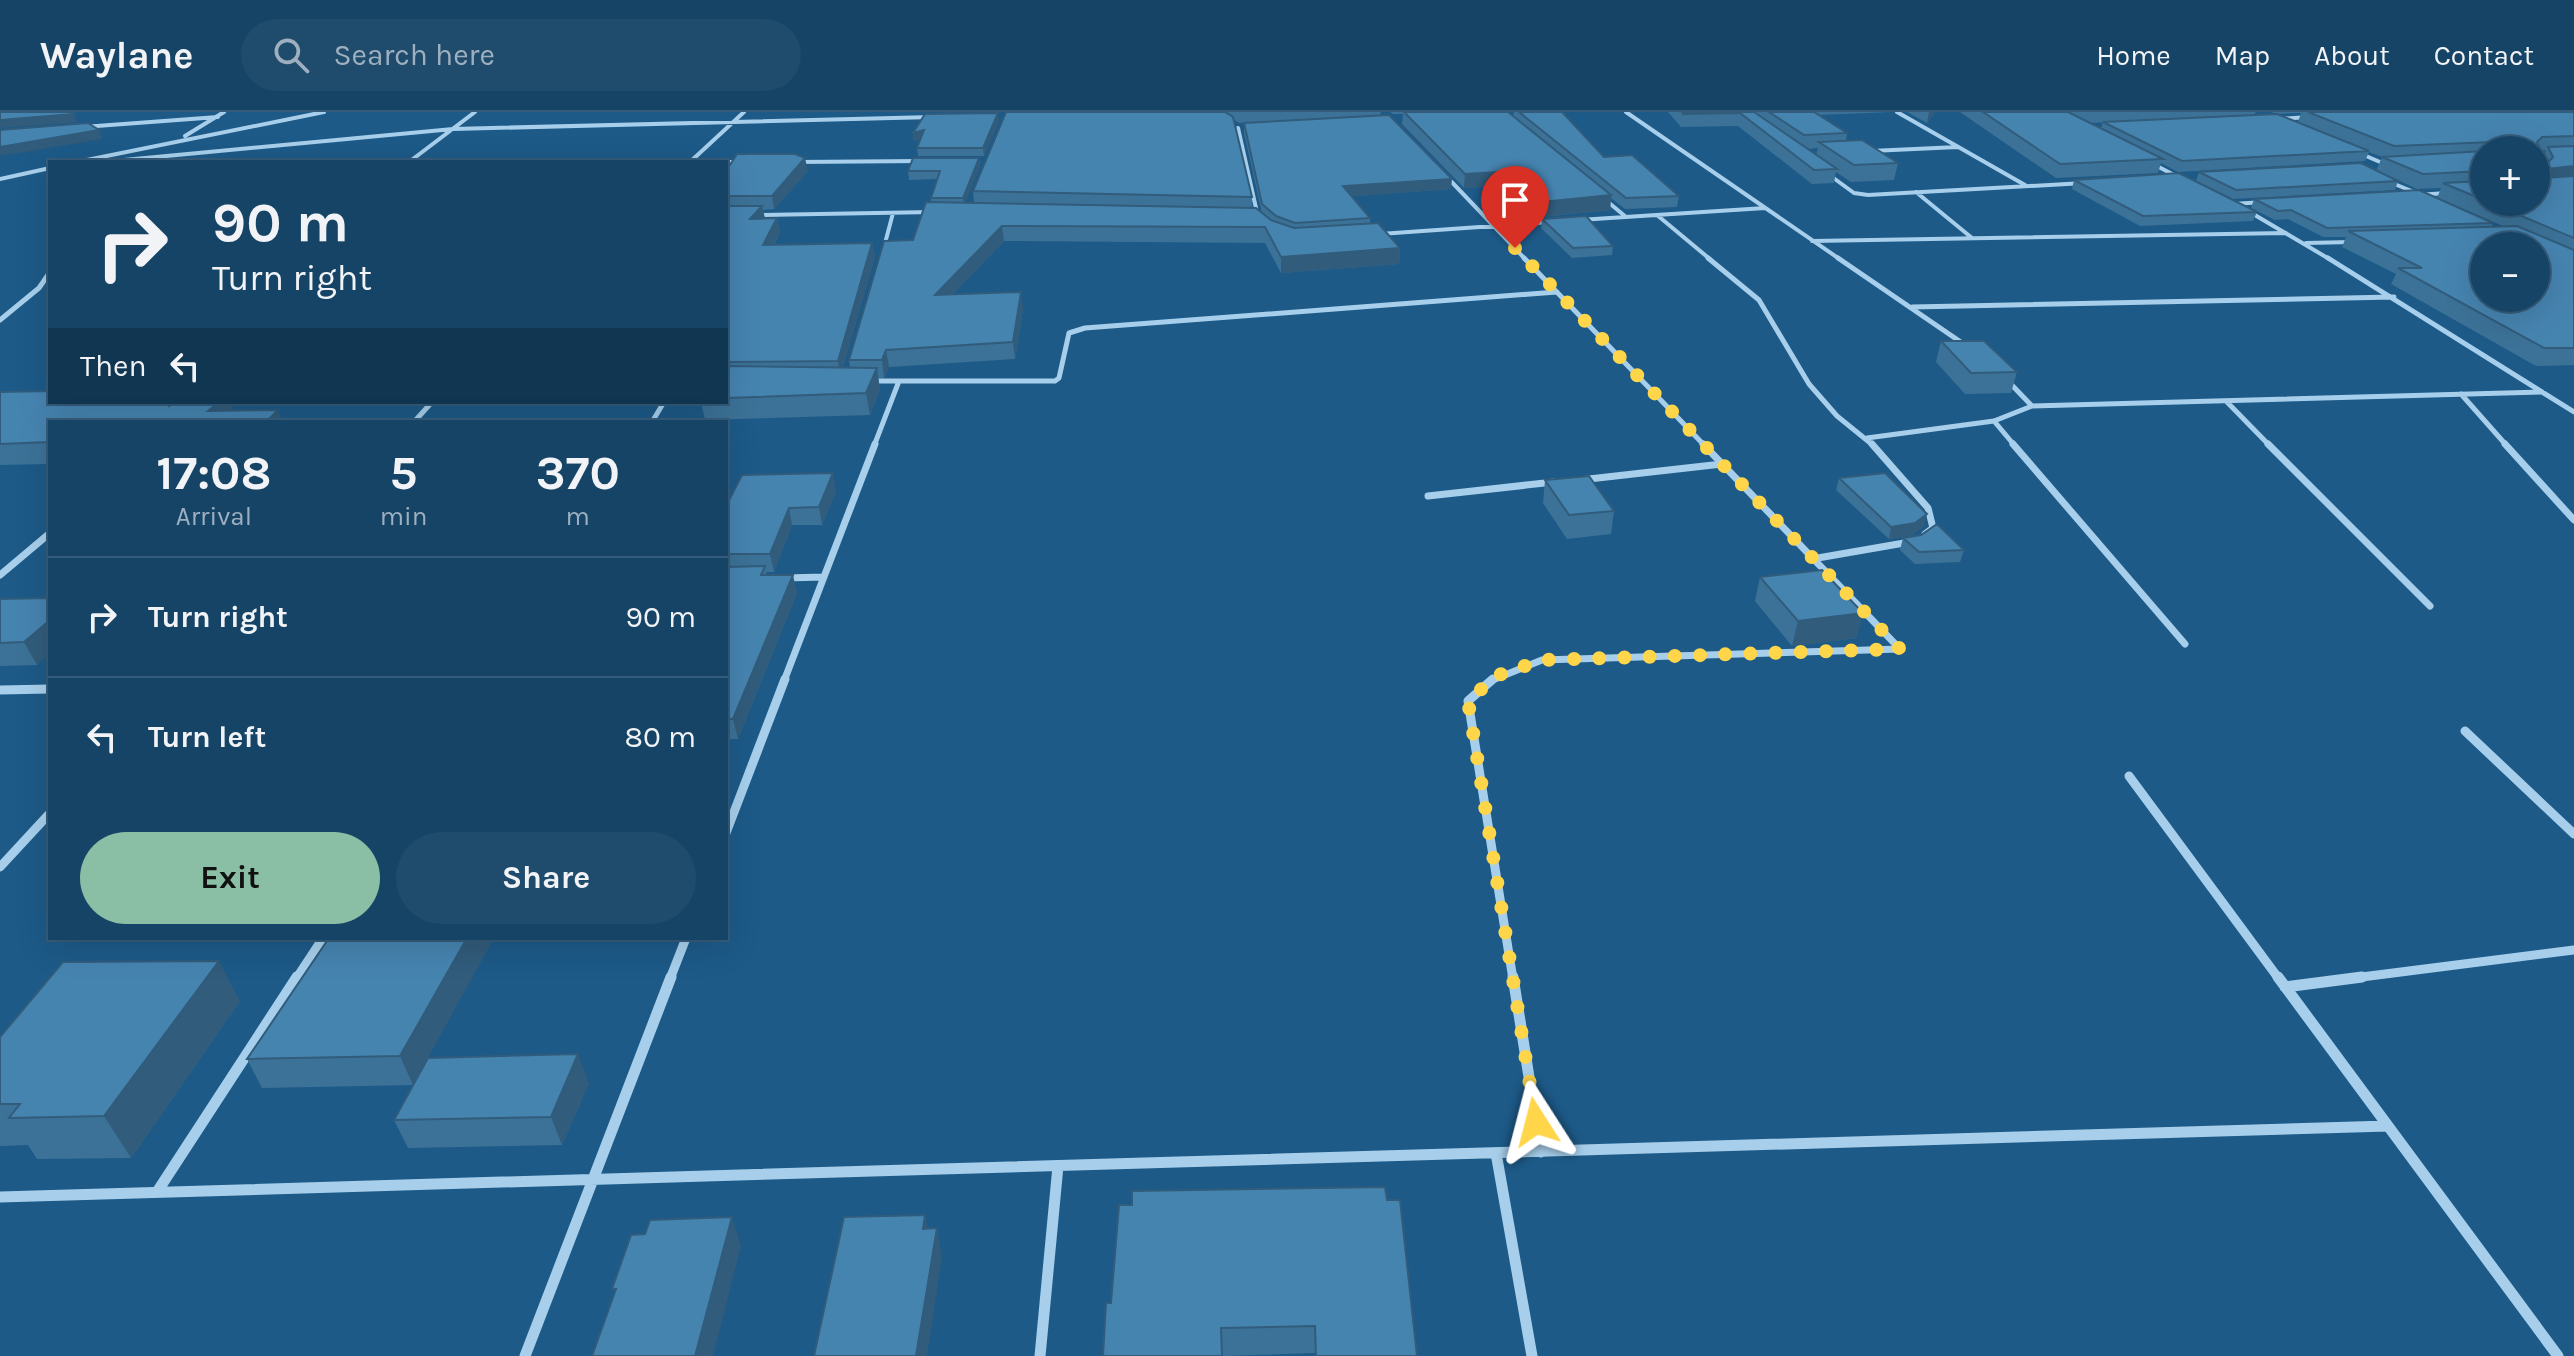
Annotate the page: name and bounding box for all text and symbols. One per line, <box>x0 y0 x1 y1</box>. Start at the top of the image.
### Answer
search box <box>241 19 801 91</box>
text: Waylane <box>40 33 193 78</box>
icon: search <box>269 33 313 77</box>
text: Search here <box>333 37 495 73</box>
text: Home <box>2096 39 2171 72</box>
text: Map <box>2215 39 2270 72</box>
text: About <box>2314 39 2390 72</box>
text: Contact <box>2434 39 2534 72</box>
map controls <box>2470 136 2550 312</box>
button: + <box>2470 136 2550 216</box>
pin <box>1481 166 1549 248</box>
icon: arrive <box>1493 178 1537 222</box>
text: 90 m <box>212 190 349 255</box>
icon: right <box>80 192 184 296</box>
button: − <box>2470 232 2550 312</box>
text: Turn right <box>212 257 372 299</box>
icon: left <box>163 344 207 388</box>
text: Then <box>80 348 147 384</box>
text: 17:08 <box>156 445 272 501</box>
text: 5 <box>390 445 418 501</box>
text: 370 <box>536 445 620 501</box>
text: Arrival <box>176 501 252 532</box>
text: min <box>380 501 427 532</box>
text: m <box>566 501 590 532</box>
icon: right <box>80 595 124 639</box>
text: Turn right <box>148 599 288 635</box>
text: 90 m <box>626 599 696 635</box>
icon: left <box>80 715 124 759</box>
text: Turn left <box>148 719 266 755</box>
text: 80 m <box>625 719 696 755</box>
button: Exit <box>80 832 380 924</box>
button: Share <box>396 832 696 924</box>
position arrow <box>1494 1080 1578 1164</box>

